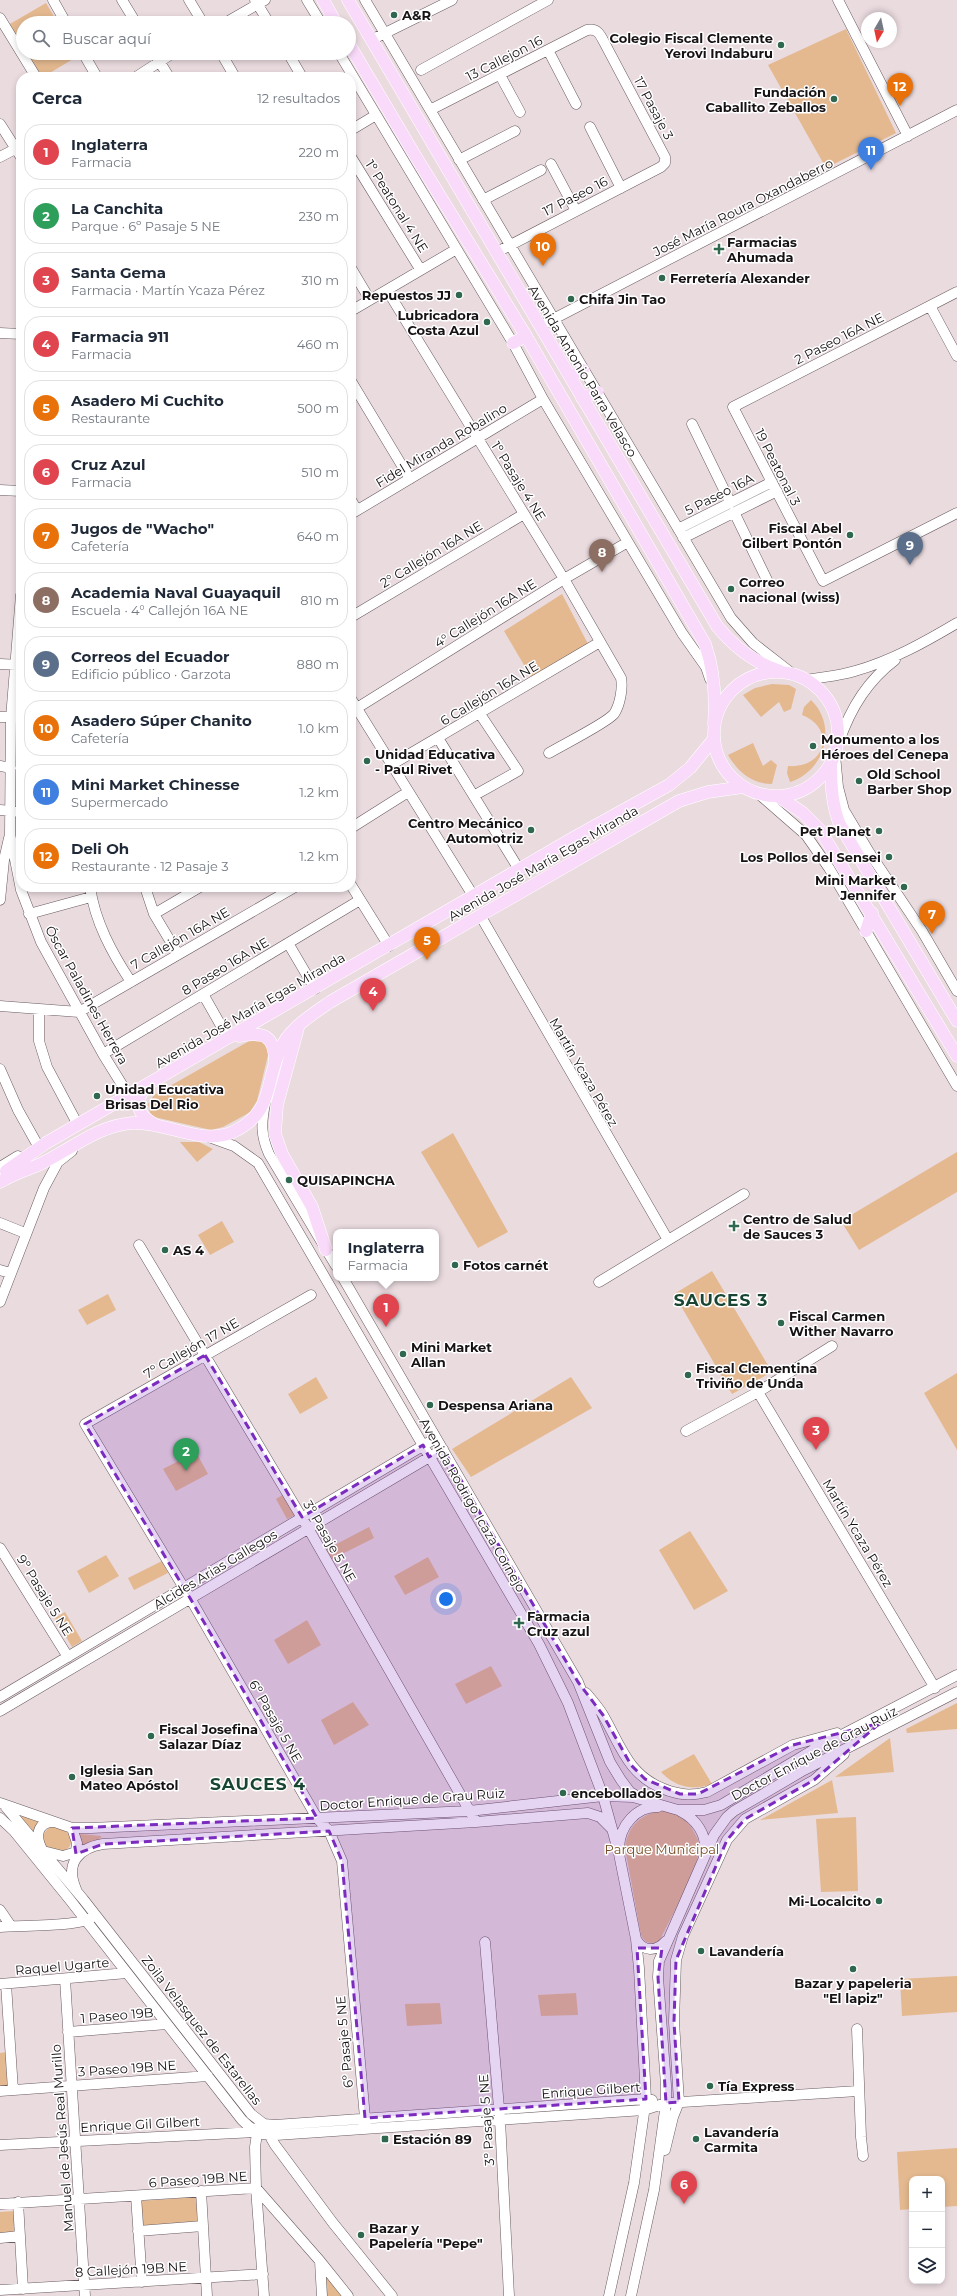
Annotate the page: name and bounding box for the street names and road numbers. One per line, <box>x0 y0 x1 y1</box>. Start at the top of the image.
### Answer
street label: 13 Callejon 16 <box>463 32 545 84</box>
street label: 17 Pasaje 3 <box>631 74 677 142</box>
street label: José María Roura Oxandaberro <box>650 155 836 260</box>
street label: 1º Peatonal 4 NE <box>362 157 432 255</box>
street label: 17 Paseo 16 <box>540 173 610 219</box>
street label: Avenida Antonio Parra Velasco <box>525 282 641 460</box>
street label: 2 Paseo 16A NE <box>792 309 886 367</box>
street label: Fidel Miranda Robalino <box>373 399 509 491</box>
street label: 19 Peatonal 3 <box>752 426 804 508</box>
street label: 1º Pasaje 4 NE <box>488 438 550 524</box>
street label: 5 Paseo 16A <box>682 469 757 518</box>
street label: 2° Callejón 16A NE <box>377 517 485 591</box>
street label: 4° Callejón 16A NE <box>431 575 539 651</box>
street label: 6 Callejón 16A NE <box>437 657 541 729</box>
street label: Avenida José María Egas Miranda <box>445 802 641 924</box>
street label: 7 Callejón 16A NE <box>128 903 232 973</box>
street label: Óscar Paladines Herrera <box>42 923 132 1067</box>
street label: 8 Paseo 16A NE <box>178 934 272 998</box>
street label: Avenida José María Egas Miranda <box>152 949 348 1071</box>
street label: Martín Ycaza Pérez <box>546 1015 622 1130</box>
street label: 7º Callejón 17 NE <box>141 1314 241 1382</box>
street label: Avenida Rodrigo Icaza Cornejo <box>416 1415 530 1595</box>
street label: Martín Ycaza Pérez <box>819 1476 897 1590</box>
street label: 3º Pasaje 5 NE <box>300 1497 360 1585</box>
street label: Alcides Arias Gallegos <box>150 1526 280 1612</box>
street label: 9º Pasaje 5 NE <box>14 1552 76 1638</box>
street label: 6º Pasaje 5 NE <box>246 1677 306 1765</box>
street label: Doctor Enrique de Grau Ruiz <box>728 1702 900 1804</box>
street label: Doctor Enrique de Grau Ruiz <box>319 1785 506 1813</box>
street label: Zoila Velasquez de Estarellas <box>139 1952 265 2108</box>
street label: Raquel Ugarte <box>14 1954 110 1978</box>
street label: 6º Pasaje 5 NE <box>332 1995 356 2089</box>
street label: 1 Paseo 19B <box>80 2004 154 2026</box>
street label: Manuel de Jesús Real Murillo <box>47 2044 77 2232</box>
street label: 3 Paseo 19B NE <box>77 2057 177 2079</box>
street label: 3º Pasaje 5 NE <box>475 2074 497 2166</box>
street label: Enrique Gilbert <box>541 2079 641 2101</box>
street label: Enrique Gil Gilbert <box>80 2113 200 2135</box>
street label: 6 Paseo 19B NE <box>148 2168 248 2190</box>
street label: 8 Callejón 19B NE <box>75 2258 187 2280</box>

